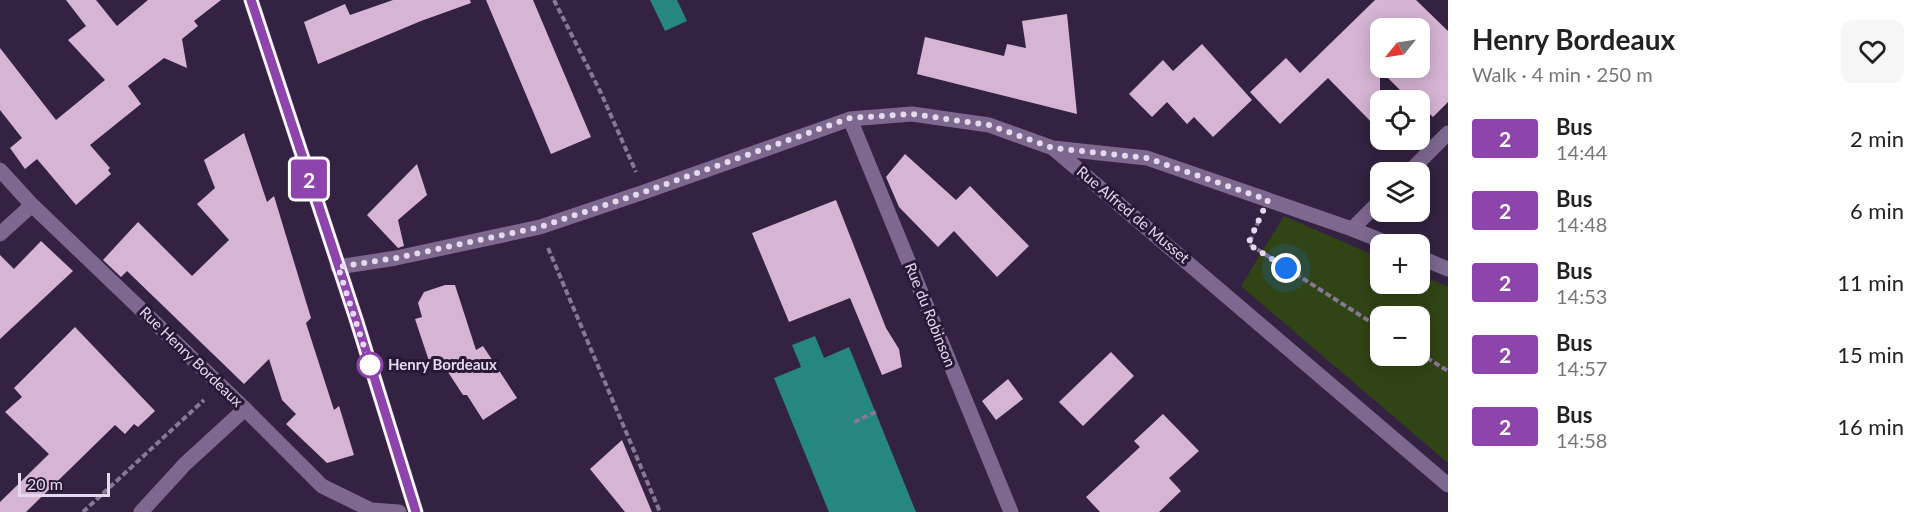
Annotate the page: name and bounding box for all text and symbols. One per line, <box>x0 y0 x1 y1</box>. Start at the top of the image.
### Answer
north arrow <box>1370 18 1430 78</box>
map controls <box>1370 18 1430 366</box>
button: heart <box>1841 20 1904 83</box>
text: Henry Bordeaux <box>1472 22 1675 56</box>
text: Walk · 4 min · 250 m <box>1472 62 1653 86</box>
button: locate <box>1370 90 1430 150</box>
text: Bus <box>1556 113 1592 140</box>
text: 2 min <box>1850 125 1904 152</box>
text: 2 <box>1499 126 1511 151</box>
text: 14:44 <box>1556 140 1607 164</box>
line badge: 2 <box>290 160 328 198</box>
street label: Rue Alfred de Musset <box>1074 162 1194 267</box>
button: layers <box>1370 162 1430 222</box>
text: 2 <box>303 167 315 192</box>
text: Bus <box>1556 185 1592 212</box>
text: 6 min <box>1850 197 1904 224</box>
text: 2 <box>1499 198 1511 223</box>
text: 14:48 <box>1556 212 1607 236</box>
button: + <box>1370 234 1430 294</box>
your location <box>1271 253 1301 283</box>
text: Bus <box>1556 257 1592 284</box>
street label: Rue du Robinson <box>902 260 960 369</box>
text: 11 min <box>1837 269 1904 296</box>
text: 2 <box>1499 270 1511 295</box>
text: 14:53 <box>1556 284 1607 308</box>
street label: Rue Henry Bordeaux <box>136 302 247 410</box>
button: − <box>1370 306 1430 366</box>
text: Bus <box>1556 329 1592 356</box>
text: 15 min <box>1837 341 1904 368</box>
text: 2 <box>1499 342 1511 367</box>
marker: Henry Bordeaux <box>357 352 383 378</box>
place label: Henry Bordeaux <box>388 355 497 373</box>
text: 14:57 <box>1556 356 1607 380</box>
text: Bus <box>1556 401 1592 428</box>
text: 16 min <box>1837 413 1904 440</box>
text: 2 <box>1499 414 1511 439</box>
text: 14:58 <box>1556 428 1607 452</box>
scale bar <box>18 470 110 498</box>
text: 20 m <box>27 474 63 493</box>

